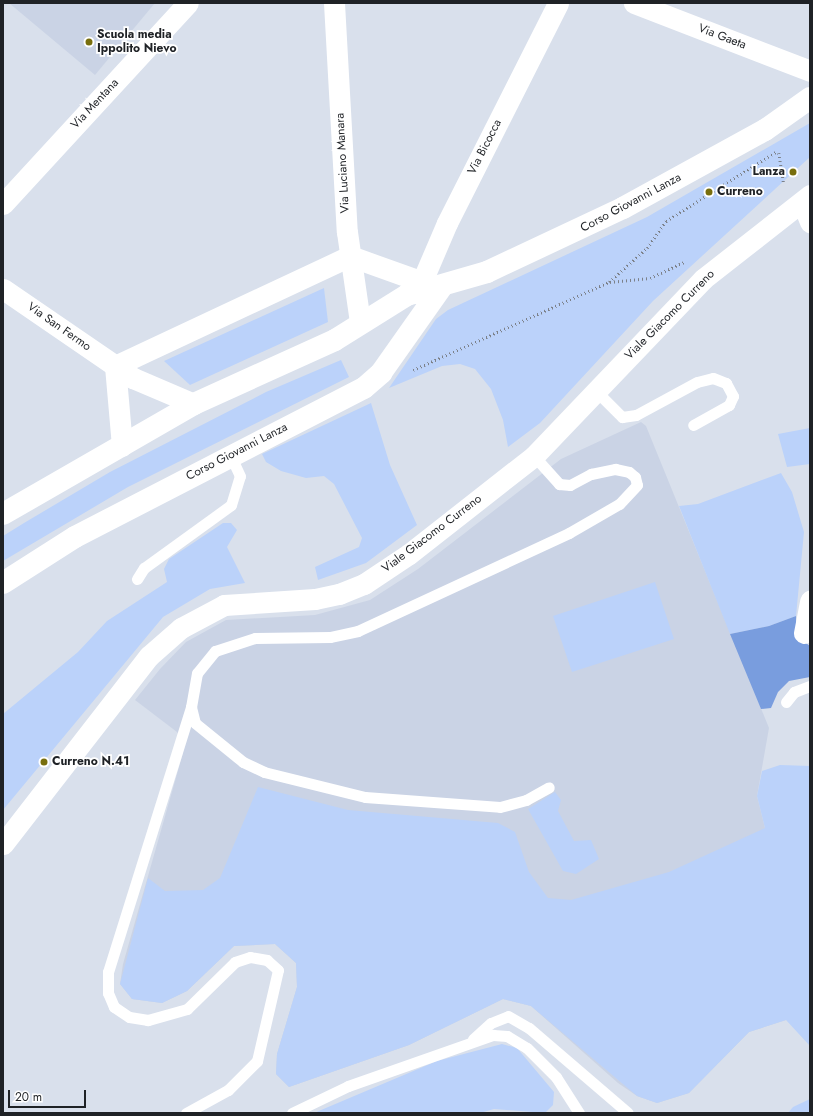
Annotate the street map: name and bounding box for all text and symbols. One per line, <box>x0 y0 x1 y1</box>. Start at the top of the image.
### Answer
street label: Via Gaeta <box>696 21 748 53</box>
place label: Scuola media Ippolito Nievo <box>97 28 177 56</box>
marker: Scuola media Ippolito Nievo <box>84 37 94 47</box>
street label: Via Mentana <box>68 76 122 132</box>
street label: Via Luciano Manara <box>333 112 353 214</box>
street label: Via Bicocca <box>465 117 505 177</box>
place label: Lanza <box>753 165 785 179</box>
marker: Lanza <box>788 167 798 177</box>
street label: Corso Giovanni Lanza <box>578 170 684 236</box>
place label: Curreno <box>717 185 763 199</box>
marker: Curreno <box>704 187 714 197</box>
street label: Viale Giacomo Curreno <box>622 267 718 363</box>
street label: Via San Fermo <box>24 300 94 354</box>
street label: Corso Giovanni Lanza <box>184 420 290 484</box>
street label: Viale Giacomo Curreno <box>379 492 485 576</box>
place label: Curreno N.41 <box>52 755 129 769</box>
marker: Curreno N.41 <box>39 757 49 767</box>
scale bar <box>10 1082 88 1108</box>
text: 20 m <box>15 1088 42 1106</box>

